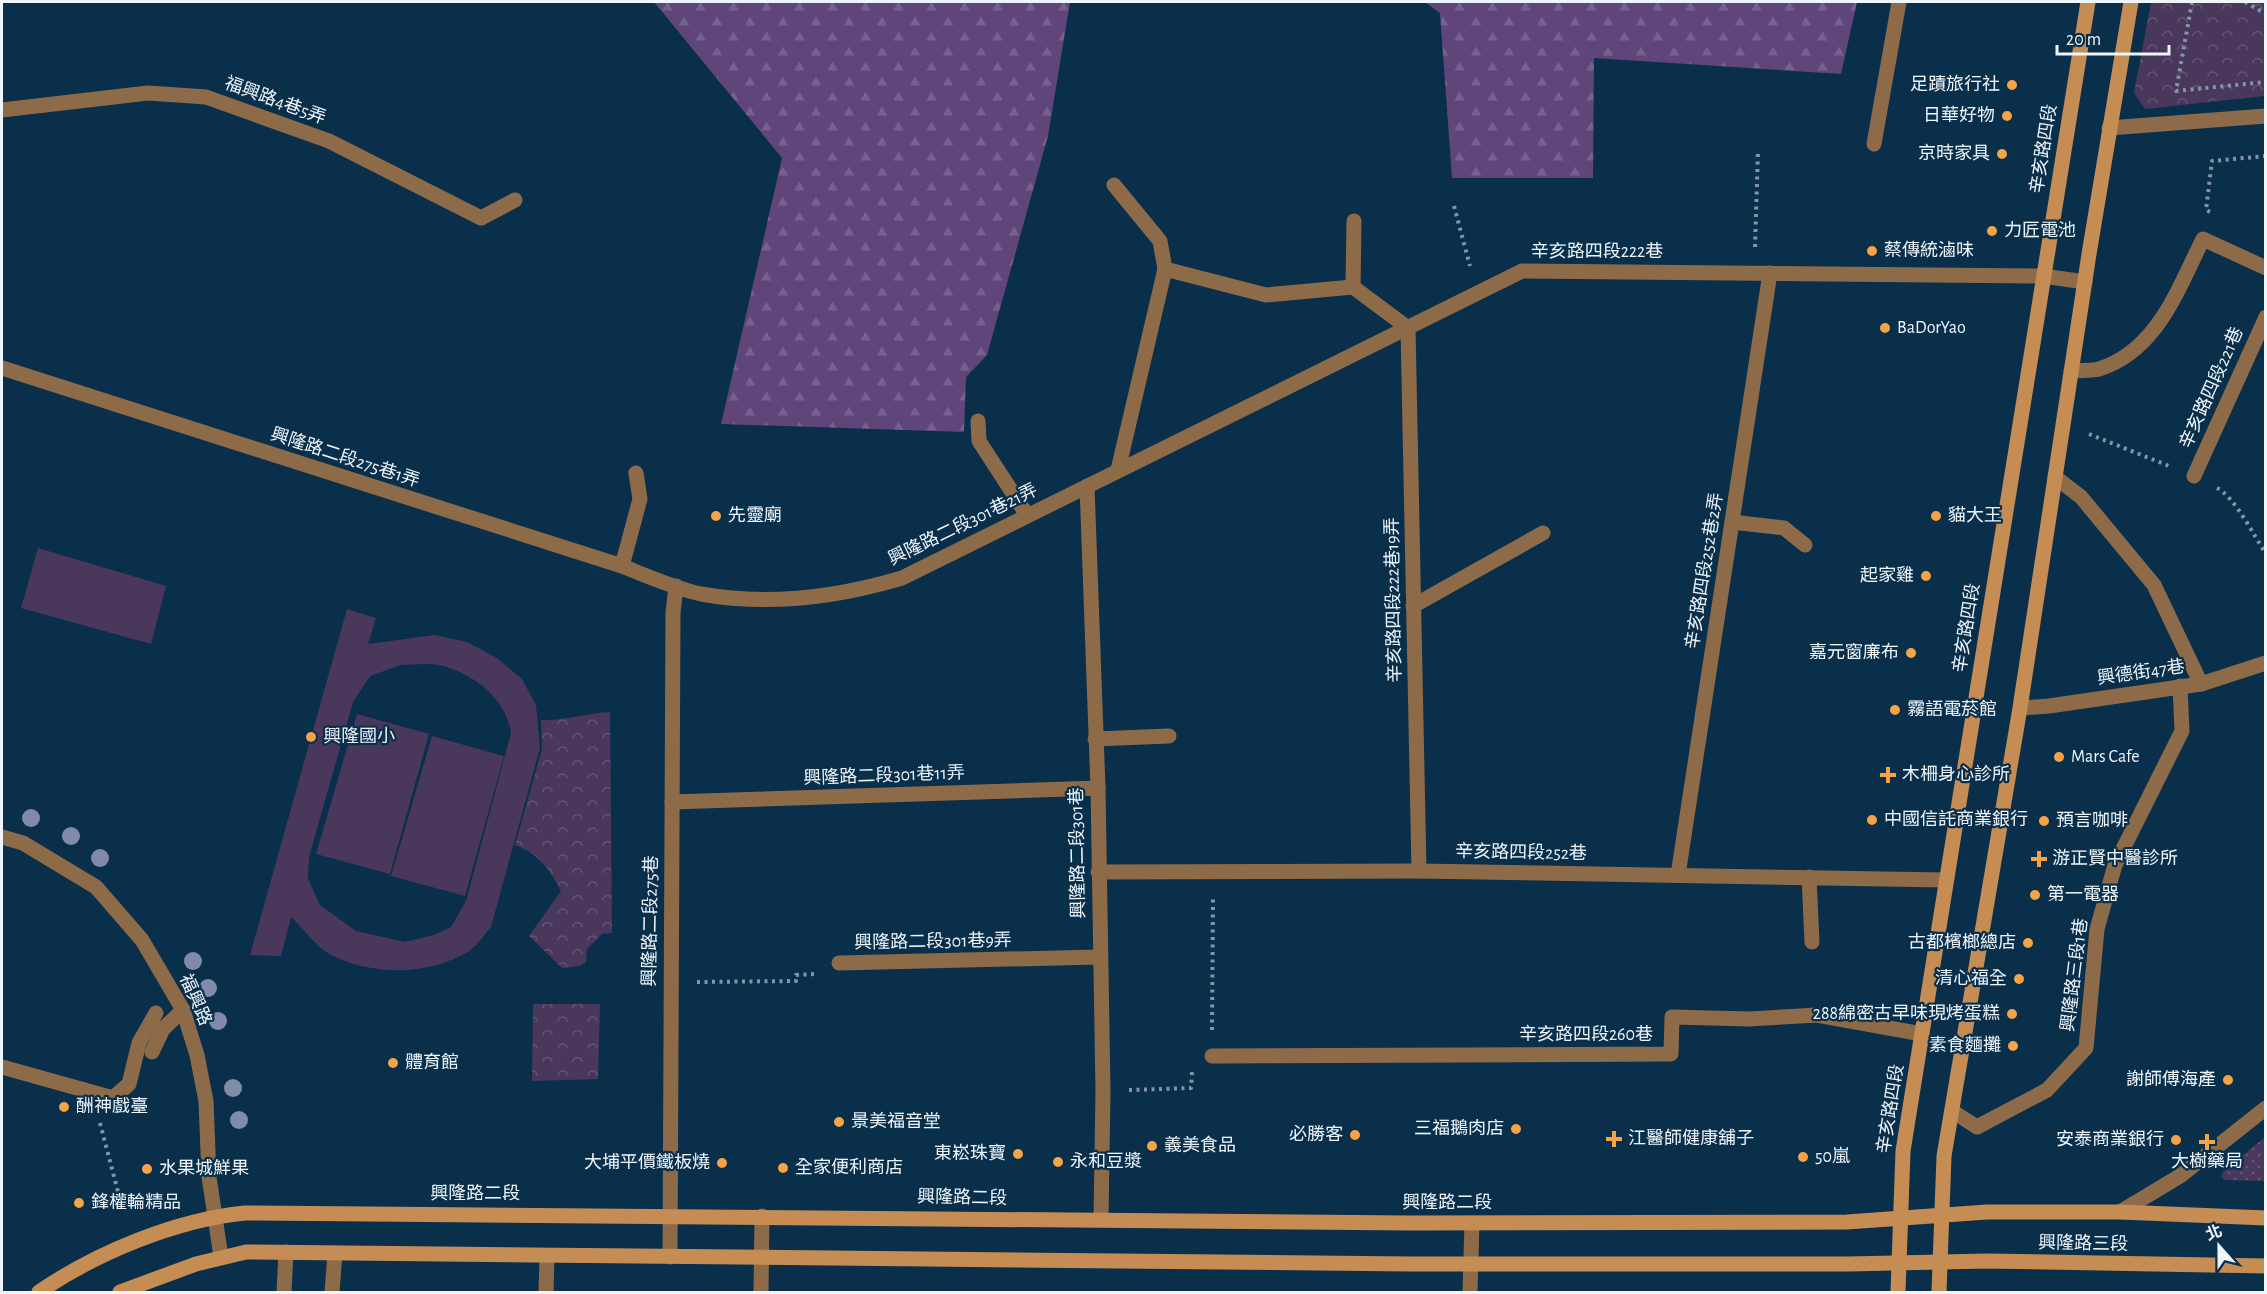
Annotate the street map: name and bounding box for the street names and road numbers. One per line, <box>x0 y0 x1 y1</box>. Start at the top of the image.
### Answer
street label: 福興路4巷5弄 <box>222 73 329 128</box>
street label: 辛亥路四段 <box>2026 103 2060 195</box>
street label: 辛亥路四段222巷 <box>1531 241 1663 261</box>
street label: 辛亥路四段221巷 <box>2175 324 2247 451</box>
street label: 興隆路二段275巷1弄 <box>268 424 422 491</box>
street label: 興隆路二段301巷21弄 <box>885 479 1040 569</box>
street label: 辛亥路四段252巷2弄 <box>1682 491 1726 650</box>
street label: 辛亥路四段222巷19弄 <box>1382 517 1404 683</box>
street label: 辛亥路四段 <box>1949 582 1983 674</box>
street label: 興德街47巷 <box>2096 656 2186 688</box>
street label: 興隆路二段301巷11弄 <box>803 762 965 788</box>
street label: 興隆路二段301巷 <box>1066 787 1088 919</box>
street label: 辛亥路四段252巷 <box>1455 841 1587 863</box>
street label: 興隆路二段275巷 <box>639 855 661 987</box>
street label: 興隆路三段1巷 <box>2057 917 2091 1033</box>
street label: 興隆路二段301巷9弄 <box>854 930 1012 952</box>
street label: 福興路 <box>176 971 216 1028</box>
street label: 辛亥路四段260巷 <box>1519 1024 1653 1044</box>
street label: 辛亥路四段 <box>1873 1063 1907 1155</box>
street label: 興隆路二段 <box>430 1183 520 1203</box>
street label: 興隆路二段 <box>917 1186 1007 1208</box>
street label: 興隆路二段 <box>1402 1192 1492 1212</box>
street label: 興隆路三段 <box>2038 1232 2128 1254</box>

